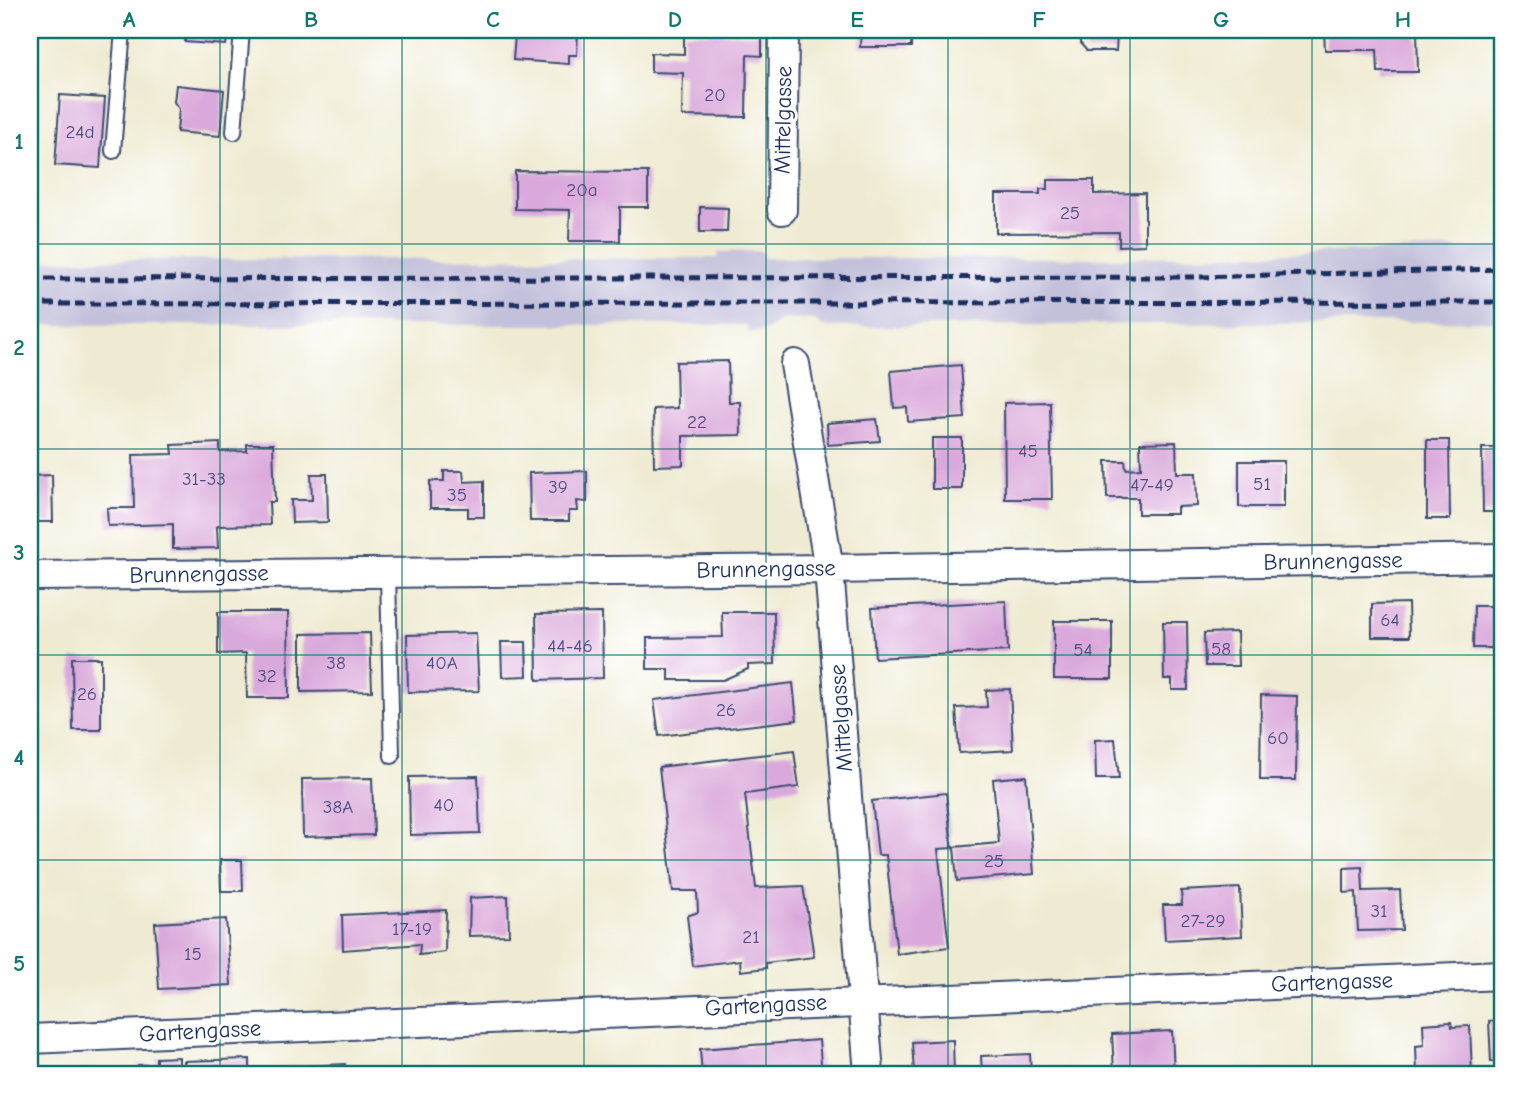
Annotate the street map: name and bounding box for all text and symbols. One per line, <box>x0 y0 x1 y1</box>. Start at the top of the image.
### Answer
text: A <box>123 6 136 33</box>
text: B <box>304 6 318 33</box>
text: C <box>486 6 500 33</box>
text: D <box>668 6 682 33</box>
text: E <box>850 6 864 33</box>
text: F <box>1032 6 1046 33</box>
text: G <box>1213 6 1229 33</box>
text: H <box>1395 6 1411 33</box>
street label: Mittelgasse <box>769 66 797 174</box>
house number: 20 <box>704 84 726 106</box>
house number: 24d <box>65 121 95 143</box>
text: 1 <box>14 128 24 155</box>
house number: 20a <box>566 179 598 201</box>
house number: 25 <box>1060 202 1080 224</box>
text: 2 <box>13 334 25 361</box>
house number: 22 <box>687 411 707 433</box>
house number: 45 <box>1018 440 1038 462</box>
house number: 31-33 <box>182 468 226 490</box>
house number: 51 <box>1253 473 1271 495</box>
house number: 47-49 <box>1130 474 1174 496</box>
house number: 39 <box>548 476 568 498</box>
house number: 35 <box>447 484 467 506</box>
text: 3 <box>13 539 25 566</box>
street label: Brunnengasse <box>1263 546 1403 576</box>
street label: Brunnengasse <box>696 554 836 584</box>
street label: Brunnengasse <box>129 559 269 589</box>
house number: 64 <box>1380 609 1400 631</box>
house number: 44-46 <box>547 635 593 657</box>
house number: 58 <box>1211 638 1231 660</box>
house number: 54 <box>1073 639 1093 661</box>
house number: 38 <box>326 652 346 674</box>
house number: 40A <box>426 652 458 674</box>
street label: Mittelgasse <box>824 663 858 773</box>
house number: 32 <box>257 665 277 687</box>
house number: 26 <box>77 683 97 705</box>
house number: 26 <box>716 699 736 721</box>
house number: 60 <box>1267 727 1289 749</box>
text: 4 <box>14 744 25 771</box>
house number: 40 <box>434 794 454 816</box>
house number: 38A <box>323 796 353 818</box>
house number: 25 <box>984 850 1004 872</box>
house number: 31 <box>1370 900 1388 922</box>
house number: 27-29 <box>1180 910 1226 932</box>
house number: 17-19 <box>392 918 432 940</box>
house number: 21 <box>742 926 760 948</box>
house number: 15 <box>184 943 202 965</box>
text: 5 <box>13 950 25 977</box>
street label: Gartengasse <box>1270 966 1394 998</box>
street label: Gartengasse <box>704 988 828 1022</box>
street label: Gartengasse <box>138 1014 262 1048</box>

